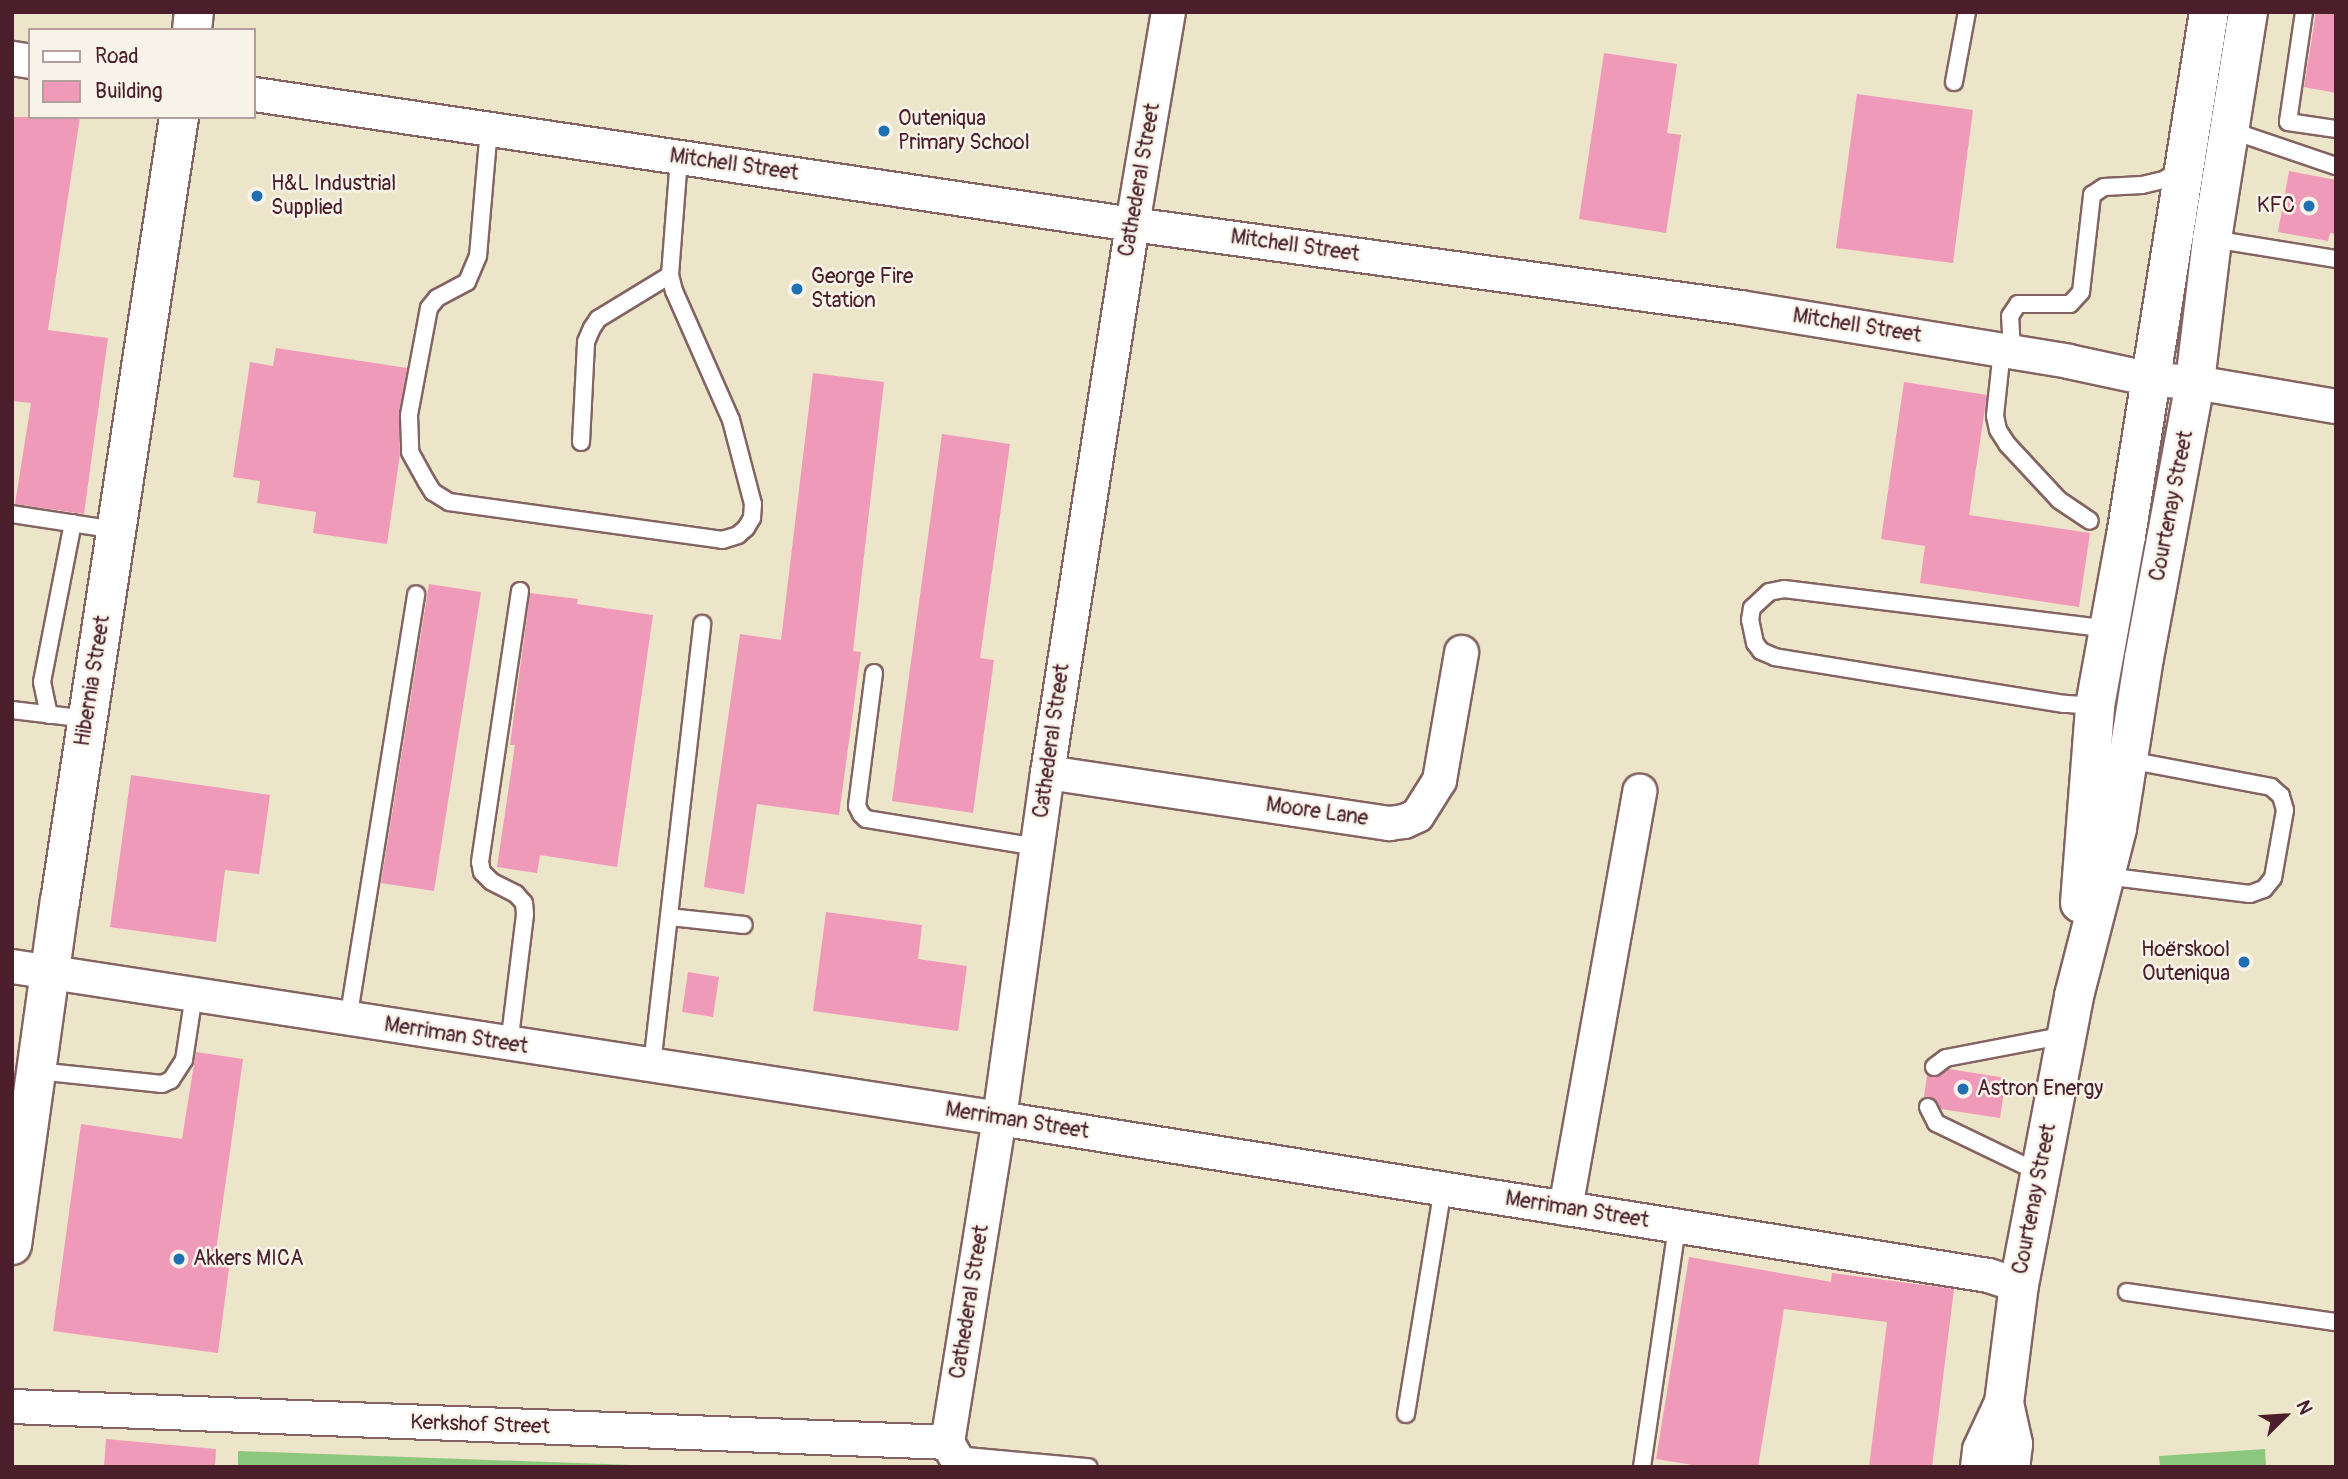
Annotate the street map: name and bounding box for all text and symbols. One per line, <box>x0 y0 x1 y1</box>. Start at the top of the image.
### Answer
legend <box>28 28 256 119</box>
text: Road <box>95 43 139 70</box>
text: Building <box>95 78 162 105</box>
street label: Cathederal Street <box>1114 101 1166 259</box>
place label: Outeniqua Primary School <box>898 106 1030 156</box>
marker: Outeniqua Primary School <box>876 123 892 139</box>
street label: Mitchell Street <box>668 143 800 187</box>
place label: H&L Industrial Supplied <box>271 171 396 221</box>
marker: H&L Industrial Supplied <box>249 188 265 204</box>
place label: KFC <box>2257 193 2295 219</box>
marker: KFC <box>2301 198 2317 214</box>
street label: Mitchell Street <box>1229 224 1361 268</box>
place label: George Fire Station <box>811 264 913 314</box>
marker: George Fire Station <box>789 281 805 297</box>
street label: Mitchell Street <box>1791 303 1923 349</box>
street label: Courtenay Street <box>2145 429 2199 583</box>
street label: Hibernia Street <box>70 614 116 748</box>
street label: Cathederal Street <box>1029 662 1075 820</box>
street label: Moore Lane <box>1264 792 1370 832</box>
place label: Hoërskool Outeniqua <box>2141 937 2230 987</box>
marker: Hoërskool Outeniqua <box>2236 954 2252 970</box>
street label: Merriman Street <box>382 1012 530 1060</box>
place label: Astron Energy <box>1977 1076 2103 1102</box>
marker: Astron Energy <box>1955 1081 1971 1097</box>
street label: Merriman Street <box>943 1097 1091 1145</box>
street label: Courtenay Street <box>2008 1122 2062 1276</box>
street label: Merriman Street <box>1503 1186 1651 1234</box>
street label: Cathederal Street <box>945 1223 995 1381</box>
place label: Akkers MICA <box>193 1246 304 1272</box>
marker: Akkers MICA <box>171 1251 187 1267</box>
north arrow <box>2250 1381 2320 1451</box>
text: N <box>2291 1397 2318 1418</box>
street label: Kerkshof Street <box>410 1410 550 1440</box>

